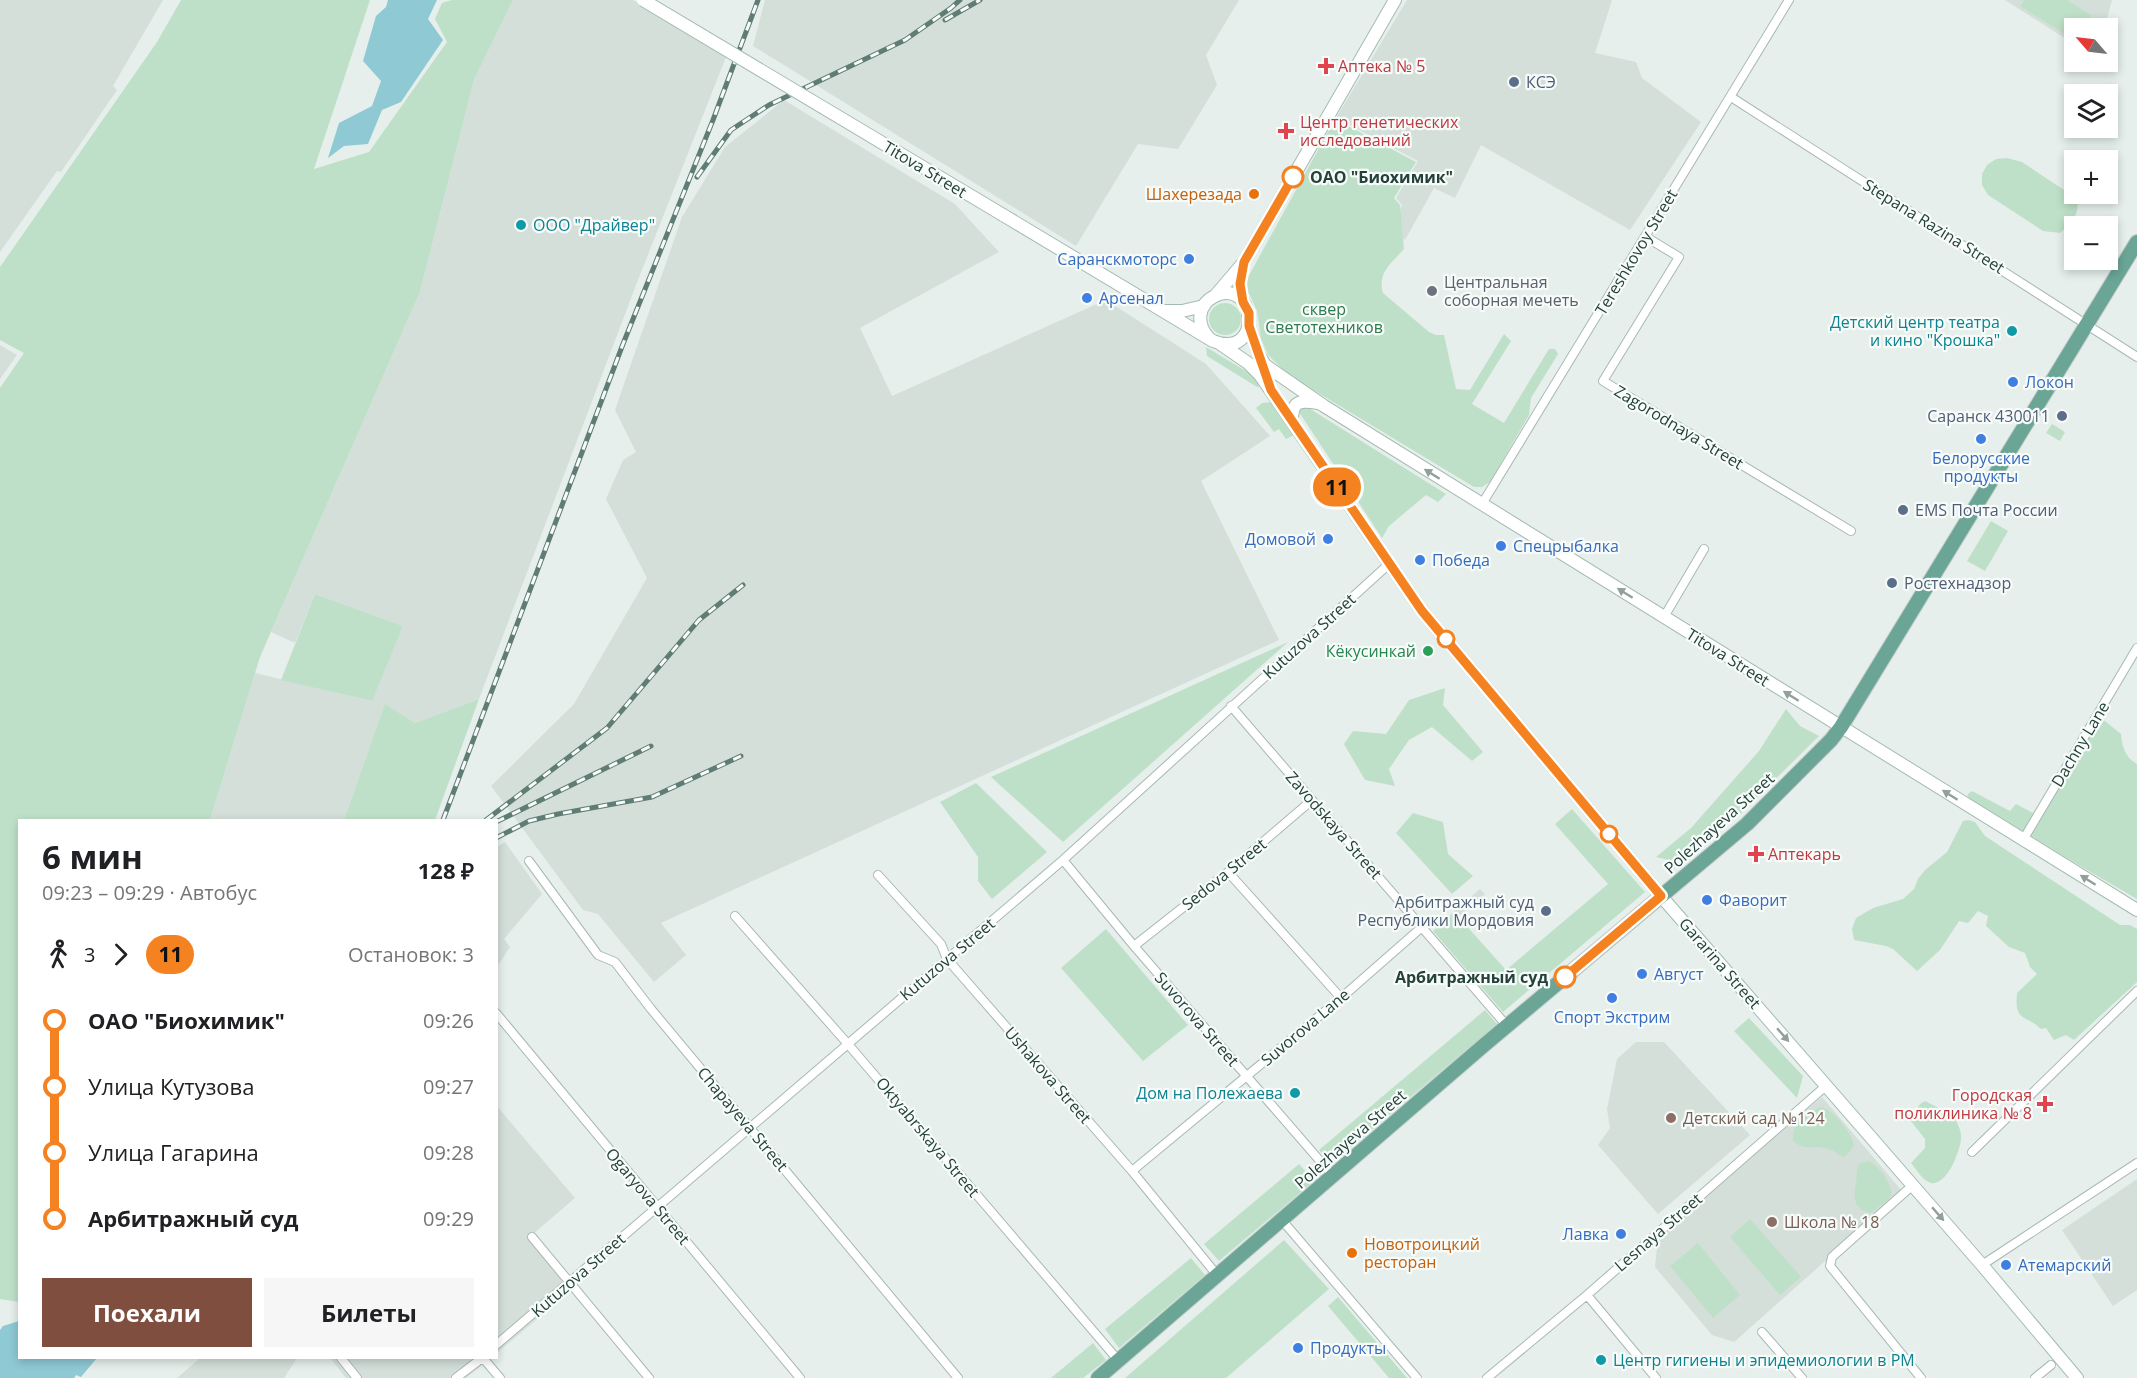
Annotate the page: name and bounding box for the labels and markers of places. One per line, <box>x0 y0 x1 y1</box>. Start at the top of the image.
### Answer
place label: Аптека № 5 <box>1338 55 1425 77</box>
marker: Аптека № 5 <box>1319 59 1333 73</box>
place label: КСЭ <box>1526 71 1556 93</box>
marker: КСЭ <box>1507 75 1521 89</box>
place label: Центр генетических исследований <box>1300 111 1459 151</box>
marker: Центр генетических исследований <box>1277 122 1295 140</box>
marker: ОАО "Биохимик" <box>1282 166 1304 188</box>
place label: ОАО "Биохимик" <box>1310 166 1453 188</box>
place label: Шахерезада <box>1146 183 1242 205</box>
marker: Шахерезада <box>1247 187 1261 201</box>
place label: ООО "Драйвер" <box>533 214 655 236</box>
marker: ООО "Драйвер" <box>514 218 528 232</box>
place label: Саранскмоторс <box>1057 248 1177 270</box>
marker: Саранскмоторс <box>1182 252 1196 266</box>
place label: Центральная соборная мечеть <box>1444 271 1579 311</box>
marker: Центральная соборная мечеть <box>1425 284 1439 298</box>
place label: Арсенал <box>1099 287 1164 309</box>
marker: Арсенал <box>1080 291 1094 305</box>
place label: Детский центр театра и кино "Крошка" <box>1830 311 2000 351</box>
marker: Детский центр театра и кино "Крошка" <box>2005 324 2019 338</box>
place label: Локон <box>2025 371 2074 393</box>
marker: Локон <box>2006 375 2020 389</box>
place label: Саранск 430011 <box>1927 405 2050 427</box>
marker: Саранск 430011 <box>2055 409 2069 423</box>
marker: Белорусские продукты <box>1974 432 1988 446</box>
place label: Белорусские продукты <box>1932 447 2030 487</box>
place label: EMS Почта России <box>1915 499 2058 521</box>
marker: EMS Почта России <box>1896 503 1910 517</box>
place label: Домовой <box>1245 528 1316 550</box>
marker: Домовой <box>1321 532 1335 546</box>
place label: Спецрыбалка <box>1513 535 1619 557</box>
marker: Спецрыбалка <box>1494 539 1508 553</box>
place label: Победа <box>1432 549 1490 571</box>
marker: Победа <box>1413 553 1427 567</box>
place label: Ростехнадзор <box>1904 572 2011 594</box>
marker: Ростехнадзор <box>1885 576 1899 590</box>
unlabelled marker <box>1437 630 1455 648</box>
place label: Кёкусинкай <box>1326 640 1416 662</box>
marker: Кёкусинкай <box>1421 644 1435 658</box>
unlabelled marker <box>1600 825 1618 843</box>
place label: Аптекарь <box>1768 843 1841 865</box>
marker: Аптекарь <box>1749 847 1763 861</box>
place label: Фаворит <box>1719 889 1787 911</box>
place label: Арбитражный суд Республики Мордовия <box>1358 891 1534 931</box>
marker: Фаворит <box>1700 893 1714 907</box>
marker: Арбитражный суд Республики Мордовия <box>1539 904 1553 918</box>
place label: Август <box>1654 963 1704 985</box>
place label: Арбитражный суд <box>1395 966 1548 988</box>
marker: Арбитражный суд <box>1554 966 1576 988</box>
marker: Август <box>1635 967 1649 981</box>
marker: Спорт Экстрим <box>1605 991 1619 1005</box>
place label: Спорт Экстрим <box>1554 1006 1670 1028</box>
place label: Дом на Полежаева <box>1136 1082 1283 1104</box>
place label: Городская поликлиника № 8 <box>1894 1084 2032 1124</box>
marker: Дом на Полежаева <box>1288 1086 1302 1100</box>
marker: Городская поликлиника № 8 <box>2036 1095 2054 1113</box>
place label: Детский сад №124 <box>1683 1107 1825 1129</box>
marker: Детский сад №124 <box>1664 1111 1678 1125</box>
place label: Школа № 18 <box>1784 1211 1879 1233</box>
marker: Школа № 18 <box>1765 1215 1779 1229</box>
place label: Лавка <box>1563 1223 1609 1245</box>
marker: Лавка <box>1614 1227 1628 1241</box>
place label: Новотроицкий ресторан <box>1364 1233 1480 1273</box>
marker: Новотроицкий ресторан <box>1345 1246 1359 1260</box>
place label: Атемарский <box>2018 1254 2111 1276</box>
marker: Атемарский <box>1999 1258 2013 1272</box>
place label: Продукты <box>1310 1337 1386 1359</box>
marker: Продукты <box>1291 1341 1305 1355</box>
place label: Центр гигиены и эпидемиологии в РМ <box>1613 1349 1915 1371</box>
marker: Центр гигиены и эпидемиологии в РМ <box>1594 1353 1608 1367</box>

